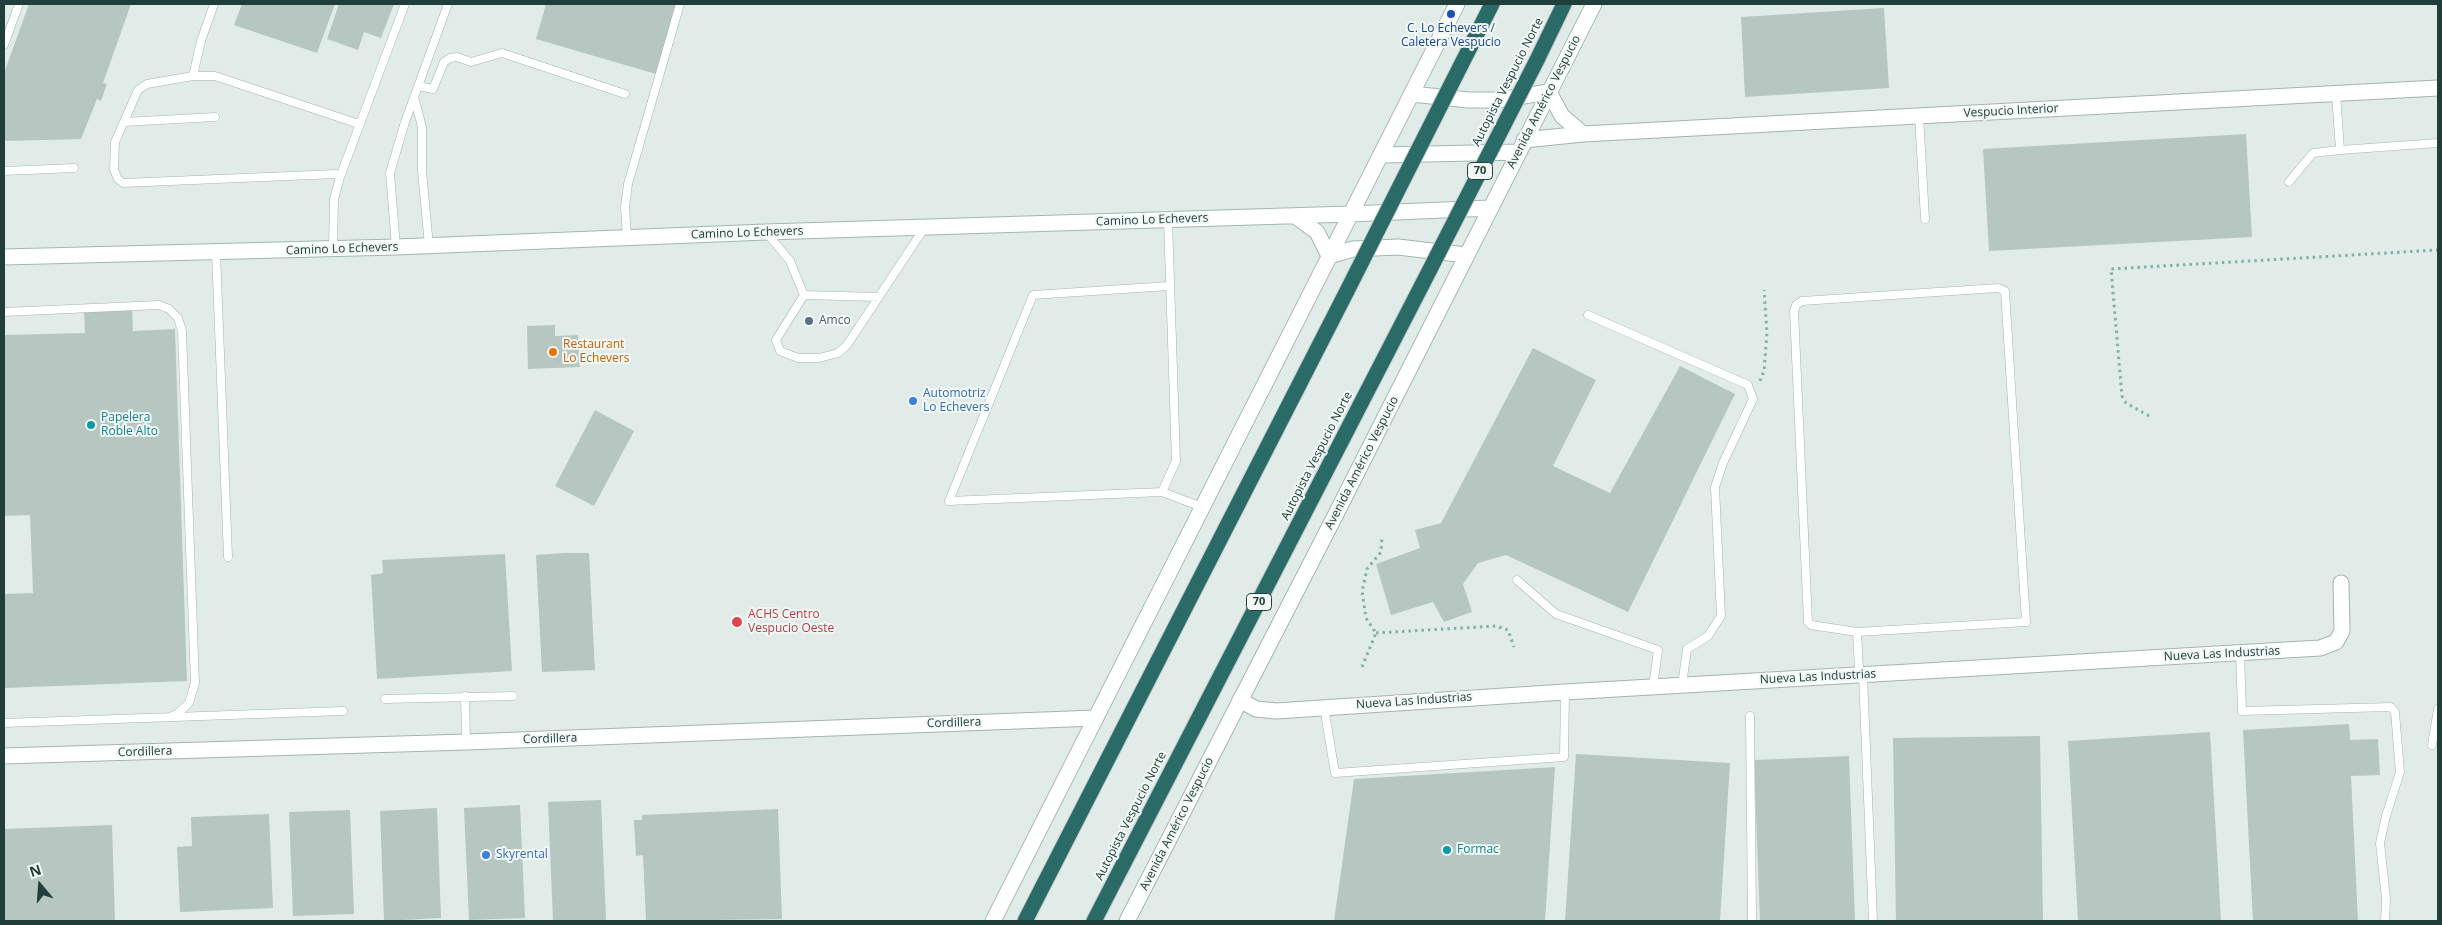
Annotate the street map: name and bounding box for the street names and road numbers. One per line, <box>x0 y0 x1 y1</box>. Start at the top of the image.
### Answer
street label: Autopista Vespucio Norte <box>1469 15 1547 149</box>
street label: Avenida Américo Vespucio <box>1504 33 1584 171</box>
street label: Vespucio Interior <box>1963 101 2059 121</box>
road number: 70 <box>1468 162 1492 180</box>
street label: Camino Lo Echevers <box>1096 211 1208 229</box>
street label: Camino Lo Echevers <box>691 224 803 242</box>
street label: Camino Lo Echevers <box>286 240 398 258</box>
street label: Autopista Vespucio Norte <box>1278 389 1356 523</box>
street label: Avenida Américo Vespucio <box>1322 394 1402 532</box>
road number: 70 <box>1246 594 1272 610</box>
street label: Nueva Las Industrias <box>2163 644 2281 664</box>
street label: Nueva Las Industrias <box>1759 667 1877 687</box>
street label: Nueva Las Industrias <box>1355 690 1473 712</box>
street label: Cordillera <box>927 715 981 731</box>
street label: Cordillera <box>523 731 577 747</box>
street label: Cordillera <box>118 744 172 760</box>
street label: Autopista Vespucio Norte <box>1092 749 1170 883</box>
street label: Avenida Américo Vespucio <box>1137 755 1217 893</box>

